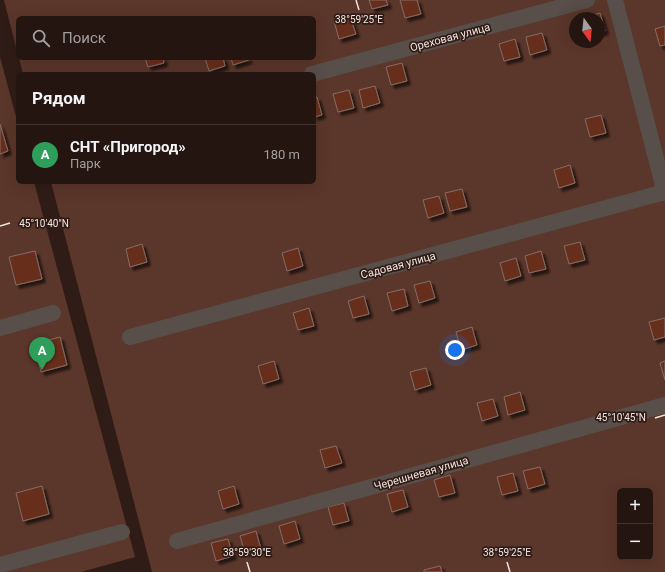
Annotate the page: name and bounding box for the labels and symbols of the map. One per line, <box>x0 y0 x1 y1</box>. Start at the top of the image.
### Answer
north arrow <box>569 12 605 48</box>
text: 38°59'25"E <box>335 14 383 25</box>
street label: Ореховая улица <box>409 21 492 54</box>
text: 45°10'40"N <box>19 218 69 229</box>
street label: Садовая улица <box>359 249 437 282</box>
pin: A <box>29 337 55 370</box>
your location <box>445 340 465 360</box>
text: 45°10'45"N <box>596 412 646 423</box>
street label: Черешневая улица <box>372 454 470 493</box>
text: 38°59'30"E <box>223 547 271 558</box>
text: 38°59'25"E <box>483 547 531 558</box>

